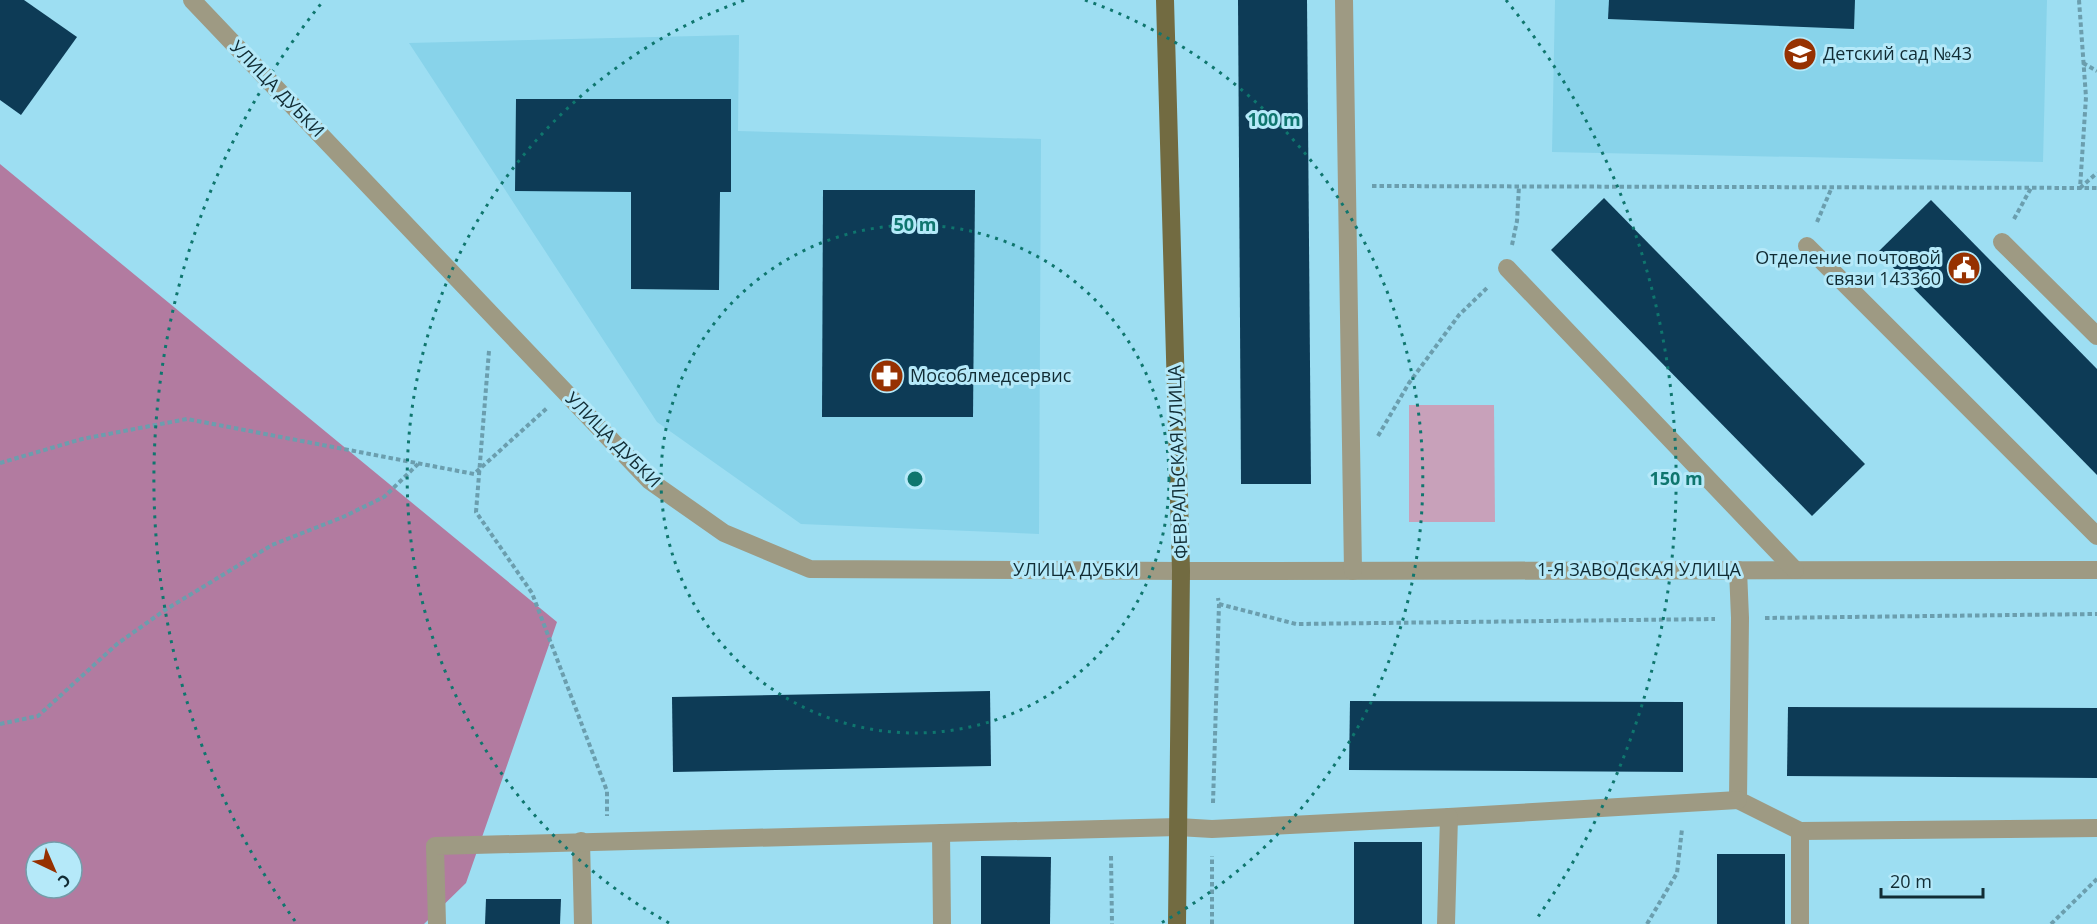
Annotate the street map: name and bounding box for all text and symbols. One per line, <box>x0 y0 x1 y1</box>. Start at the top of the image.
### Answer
street label: УЛИЦА ДУБКИ <box>225 35 330 142</box>
school or university icon: Детский сад №43 <box>1782 36 1818 72</box>
place label: Детский сад №43 <box>1823 41 1972 65</box>
text: 100 m <box>1247 107 1301 131</box>
text: 50 m <box>894 212 936 236</box>
place label: Отделение почтовой связи 143360 <box>1755 245 1941 290</box>
public building icon: Отделение почтовой связи 143360 <box>1946 250 1982 286</box>
pharmacy icon: Мособлмедсервис <box>869 358 905 394</box>
place label: Мособлмедсервис <box>910 363 1072 387</box>
street label: ФЕВРАЛЬСКАЯ УЛИЦА <box>1162 364 1192 559</box>
street label: УЛИЦА ДУБКИ <box>561 386 667 492</box>
text: 150 m <box>1649 466 1703 490</box>
centre of rings <box>905 469 925 489</box>
street label: УЛИЦА ДУБКИ <box>1013 557 1139 581</box>
street label: 1-Я ЗАВОДСКАЯ УЛИЦА <box>1537 557 1742 581</box>
north arrow <box>24 840 84 900</box>
scale bar <box>1881 861 1983 899</box>
text: С <box>53 869 76 892</box>
text: 20 m <box>1890 869 1932 893</box>

